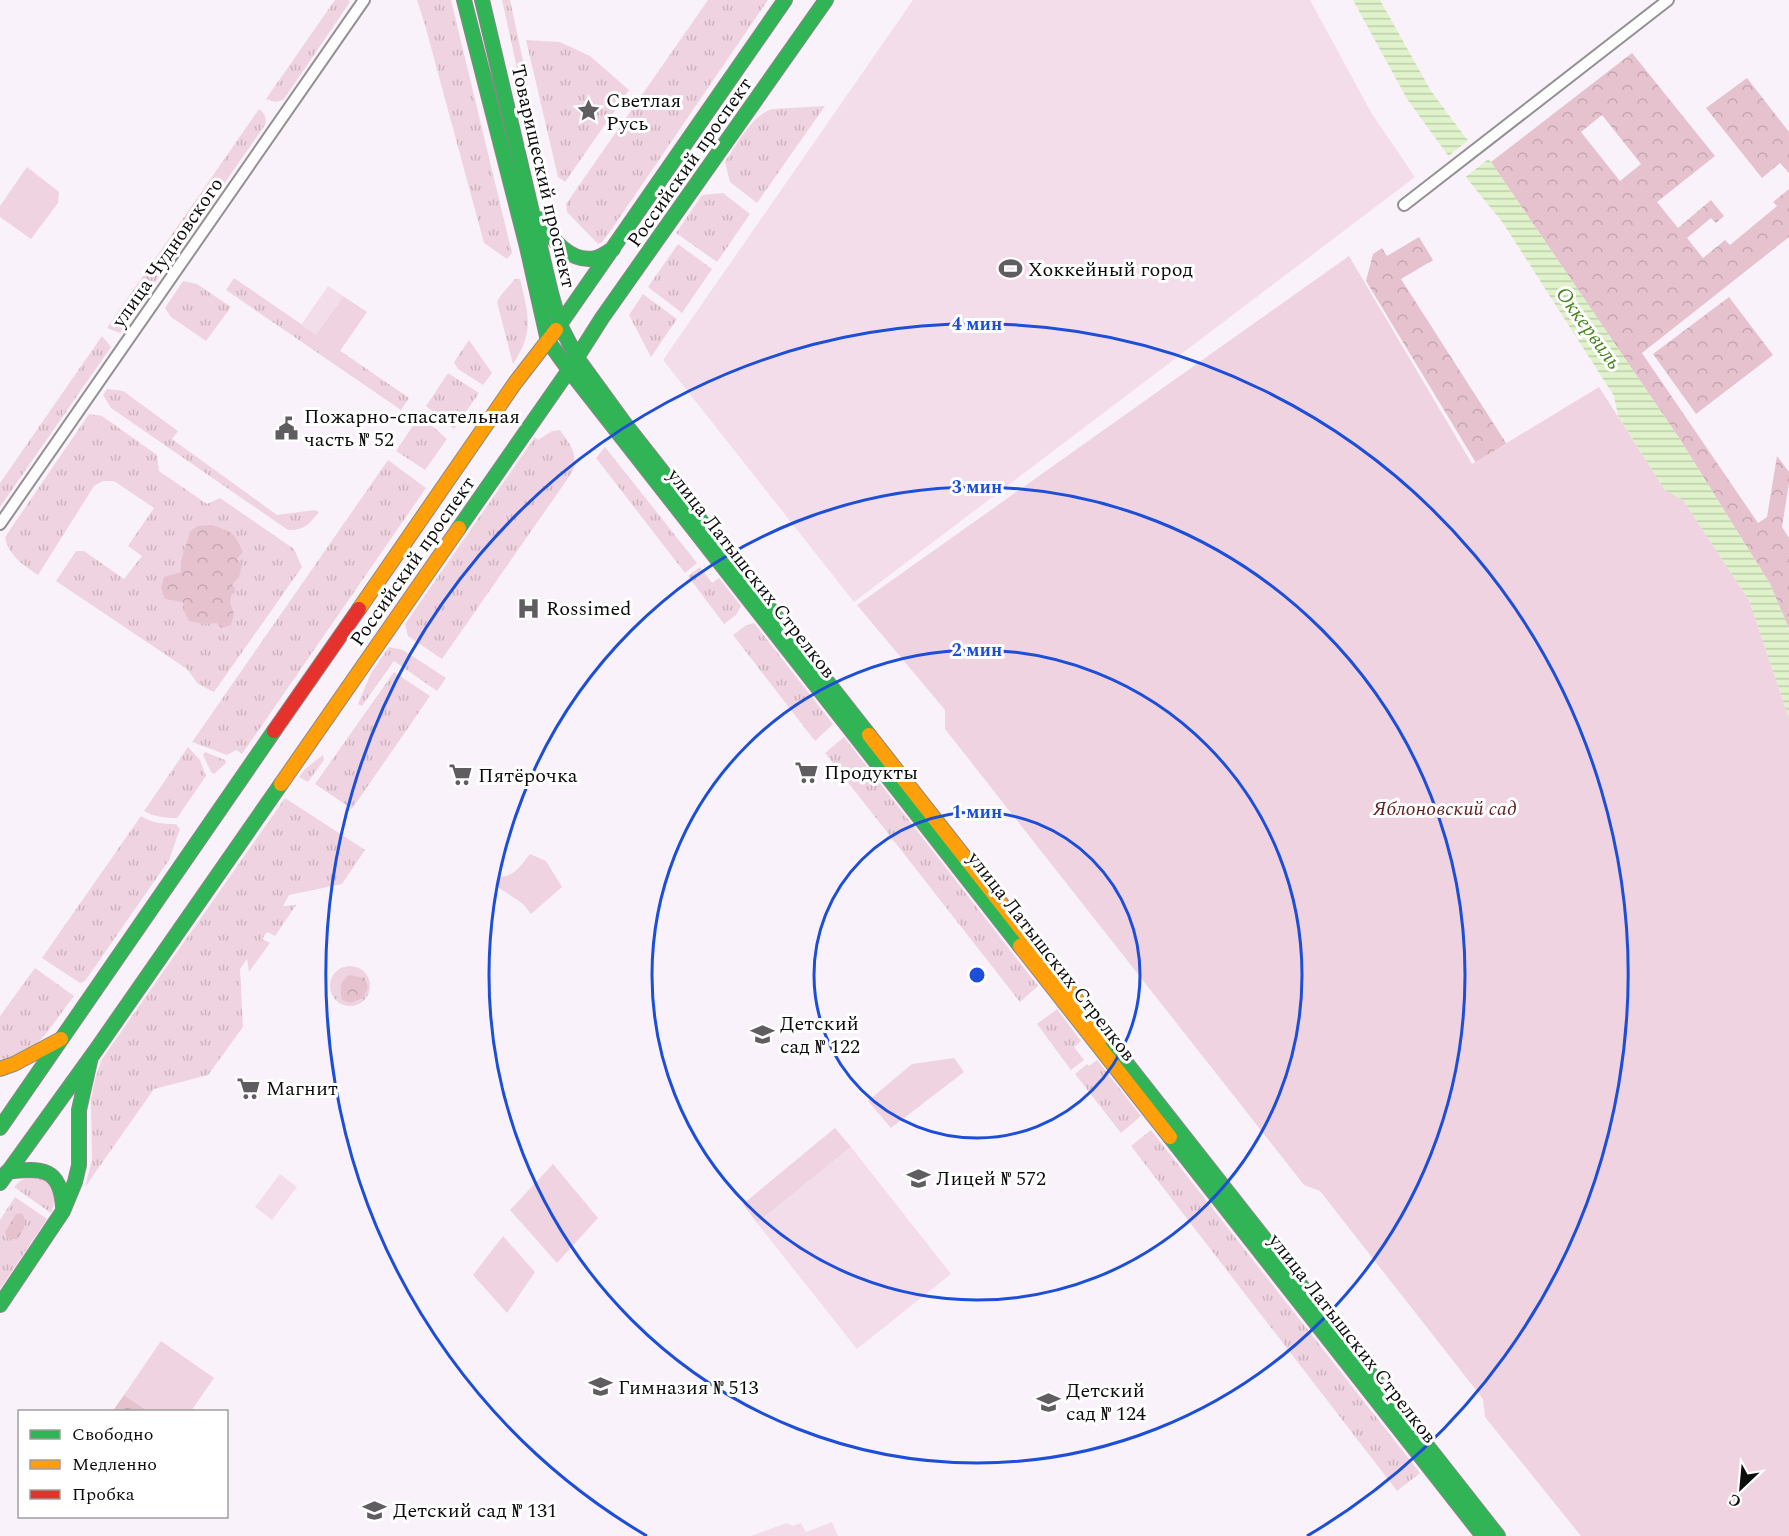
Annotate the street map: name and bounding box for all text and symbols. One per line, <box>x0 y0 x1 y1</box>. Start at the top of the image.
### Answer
street label: Товарищеский проспект <box>503 61 583 291</box>
street label: Российский проспект <box>620 71 760 254</box>
place label: Светлая Русь <box>606 86 681 139</box>
place icon: Светлая Русь <box>575 98 601 124</box>
street label: улица Чудновского <box>104 171 231 335</box>
place label: Хоккейный город <box>1028 255 1193 285</box>
sports icon: Хоккейный город <box>997 256 1023 282</box>
water label: Оккервиль <box>1547 280 1629 377</box>
text: 4 мин <box>952 311 1002 338</box>
place label: Пожарно-спасательная часть № 52 <box>304 402 520 455</box>
public building icon: Пожарно-спасательная часть № 52 <box>273 415 299 441</box>
street label: улица Латышских Стрелков <box>659 462 843 685</box>
street label: Российский проспект <box>343 470 483 653</box>
text: 3 мин <box>952 474 1002 501</box>
place label: Rossimed <box>546 594 631 624</box>
hospital icon: Rossimed <box>515 595 541 621</box>
text: 2 мин <box>952 637 1002 664</box>
place label: Продукты <box>824 758 918 788</box>
supermarket icon: Продукты <box>793 759 819 785</box>
place label: Пятёрочка <box>478 761 578 791</box>
supermarket icon: Пятёрочка <box>447 762 473 788</box>
park label: Яблоновский сад <box>1372 794 1517 824</box>
text: 1 мин <box>952 799 1002 826</box>
street label: улица Латышских Стрелков <box>959 845 1143 1068</box>
centre of rings <box>967 965 987 985</box>
place label: Детский сад № 122 <box>780 1009 860 1062</box>
school or university icon: Детский сад № 122 <box>749 1021 775 1047</box>
place label: Магнит <box>266 1074 338 1104</box>
supermarket icon: Магнит <box>235 1075 261 1101</box>
place label: Лицей № 572 <box>936 1164 1046 1194</box>
school or university icon: Лицей № 572 <box>905 1165 931 1191</box>
street label: улица Латышских Стрелков <box>1260 1227 1444 1450</box>
place label: Гимназия № 513 <box>618 1373 758 1403</box>
school or university icon: Гимназия № 513 <box>587 1374 613 1400</box>
place label: Детский сад № 124 <box>1066 1376 1146 1429</box>
school or university icon: Детский сад № 124 <box>1035 1389 1061 1415</box>
legend <box>18 1410 228 1518</box>
text: Свободно <box>72 1421 153 1448</box>
text: Медленно <box>72 1451 157 1478</box>
north arrow <box>1711 1458 1771 1518</box>
text: Пробка <box>72 1481 135 1508</box>
text: С <box>1724 1487 1745 1514</box>
place label: Детский сад № 131 <box>393 1496 557 1526</box>
school or university icon: Детский сад № 131 <box>362 1497 388 1523</box>

